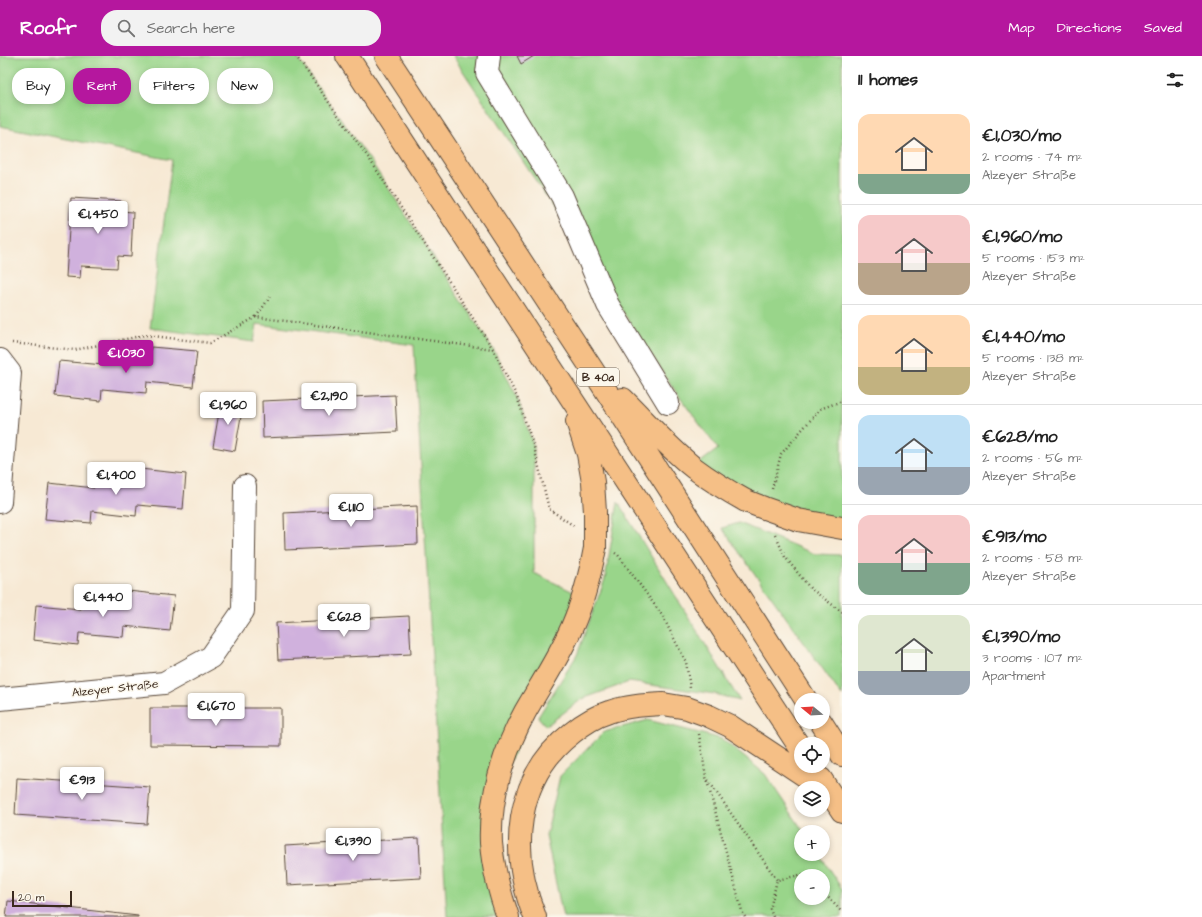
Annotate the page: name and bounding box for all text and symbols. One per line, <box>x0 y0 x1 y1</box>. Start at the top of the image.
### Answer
search box <box>101 10 381 46</box>
text: Roofr <box>20 15 77 42</box>
icon: search <box>115 17 137 39</box>
text: Search here <box>147 18 235 39</box>
text: Map <box>1008 18 1035 38</box>
text: Directions <box>1057 18 1122 38</box>
text: Saved <box>1144 18 1182 38</box>
chip: Buy <box>12 68 65 104</box>
chip: Rent <box>73 68 131 104</box>
chip: Filters <box>139 68 209 104</box>
chip: New <box>217 68 273 104</box>
text: 11 homes <box>858 68 918 92</box>
icon: filters <box>1164 69 1186 91</box>
text: €1,030/mo <box>982 124 1061 148</box>
icon: home <box>890 130 938 178</box>
text: 2 rooms · 74 m² <box>982 148 1082 166</box>
text: Alzeyer Straße <box>982 166 1076 184</box>
pin: €1,450 <box>65 201 131 235</box>
text: €1,450 <box>78 205 118 223</box>
text: €1,960/mo <box>982 225 1062 249</box>
icon: home <box>890 231 938 279</box>
text: 5 rooms · 153 m² <box>982 249 1085 267</box>
text: Alzeyer Straße <box>982 267 1076 285</box>
text: €1,440/mo <box>982 325 1065 349</box>
icon: home <box>890 331 938 379</box>
pin: €1,030 <box>93 340 159 374</box>
text: €1,030 <box>107 344 145 362</box>
text: 5 rooms · 138 m² <box>982 349 1084 367</box>
text: Alzeyer Straße <box>982 367 1076 385</box>
road number: B 40a <box>577 368 619 386</box>
pin: €2,190 <box>296 383 362 417</box>
text: €2,190 <box>310 387 348 405</box>
pin: €1,960 <box>195 392 261 426</box>
text: €1,960 <box>209 396 247 414</box>
text: €628/mo <box>982 425 1057 449</box>
icon: home <box>890 431 938 479</box>
text: 2 rooms · 56 m² <box>982 449 1083 467</box>
pin: €1,400 <box>83 462 149 496</box>
text: €1,400 <box>96 466 136 484</box>
text: Alzeyer Straße <box>982 467 1076 485</box>
pin: €1,110 <box>318 494 384 528</box>
text: €1,110 <box>338 498 364 516</box>
text: €913/mo <box>982 525 1047 549</box>
icon: home <box>890 531 938 579</box>
text: 2 rooms · 58 m² <box>982 549 1083 567</box>
text: Alzeyer Straße <box>982 567 1076 585</box>
pin: €1,440 <box>70 584 136 618</box>
text: €1,440 <box>83 588 123 606</box>
pin: €628 <box>320 604 368 638</box>
text: €628 <box>327 608 361 626</box>
text: €1,390/mo <box>982 625 1060 649</box>
icon: home <box>890 631 938 679</box>
text: 3 rooms · 107 m² <box>982 649 1083 667</box>
text: Apartment <box>982 667 1046 685</box>
street label: Alzeyer Straße <box>71 675 160 702</box>
pin: €1,670 <box>183 693 249 727</box>
north arrow <box>794 693 830 729</box>
map controls <box>794 693 830 905</box>
text: €1,670 <box>197 697 235 715</box>
button: locate <box>794 737 830 773</box>
pin: €913 <box>58 767 106 801</box>
text: €913 <box>69 771 95 789</box>
button: layers <box>794 781 830 817</box>
button: + <box>794 825 830 861</box>
pin: €1,390 <box>320 828 386 862</box>
text: €1,390 <box>335 832 371 850</box>
button: − <box>794 869 830 905</box>
scale bar <box>12 889 72 908</box>
text: 20 m <box>18 890 44 905</box>

